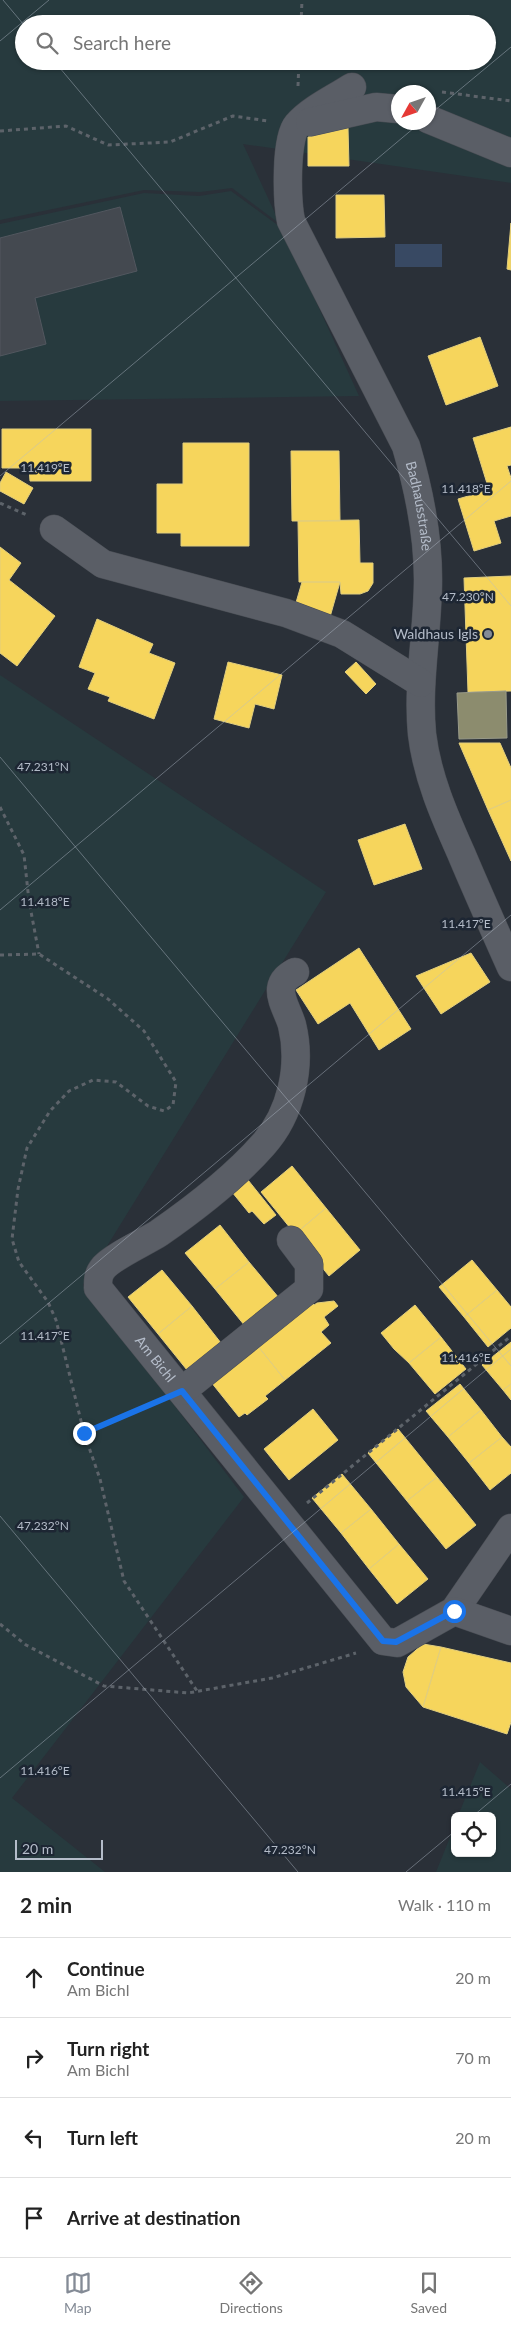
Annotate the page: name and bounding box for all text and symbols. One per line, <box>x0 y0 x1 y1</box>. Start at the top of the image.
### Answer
search box <box>15 15 496 70</box>
icon: search <box>33 29 61 57</box>
text: Search here <box>73 31 171 54</box>
north arrow <box>391 85 436 130</box>
street label: Badhausstraße <box>403 459 436 552</box>
text: 11.419°E <box>20 460 70 475</box>
text: 11.418°E <box>441 481 491 496</box>
text: 47.230°N <box>442 589 494 604</box>
place label: Waldhaus Igls <box>394 625 478 642</box>
marker: Waldhaus Igls <box>482 628 494 640</box>
text: 47.231°N <box>17 759 69 774</box>
text: 11.418°E <box>20 894 70 909</box>
text: 11.417°E <box>441 916 491 931</box>
text: 11.417°E <box>20 1328 70 1343</box>
street label: Am Bichl <box>132 1332 179 1385</box>
text: 11.416°E <box>441 1350 491 1365</box>
route end <box>73 1422 96 1445</box>
text: 47.232°N <box>17 1518 69 1533</box>
route start <box>443 1600 466 1623</box>
text: 11.416°E <box>20 1763 70 1778</box>
text: 11.415°E <box>441 1784 491 1799</box>
map controls <box>451 1812 496 1857</box>
button: locate <box>451 1812 496 1857</box>
scale bar <box>15 1837 102 1860</box>
text: 20 m <box>22 1840 53 1857</box>
text: 47.232°N <box>264 1842 316 1857</box>
text: 2 min <box>20 1892 72 1917</box>
text: Walk · 110 m <box>398 1895 491 1914</box>
text: Continue <box>67 1957 145 1980</box>
icon: ahead <box>20 1964 48 1992</box>
text: 20 m <box>455 1968 491 1987</box>
text: Am Bichl <box>67 1980 129 1999</box>
text: Turn right <box>67 2037 149 2060</box>
icon: right <box>20 2044 48 2072</box>
text: 70 m <box>455 2048 491 2067</box>
text: Am Bichl <box>67 2060 129 2079</box>
icon: left <box>20 2124 48 2152</box>
text: Turn left <box>67 2126 138 2149</box>
text: 20 m <box>455 2128 491 2147</box>
icon: arrive <box>20 2204 48 2232</box>
text: Arrive at destination <box>67 2206 240 2229</box>
tab: Map <box>64 2269 92 2316</box>
tab: Directions <box>220 2269 283 2316</box>
tab: Saved <box>411 2269 447 2316</box>

